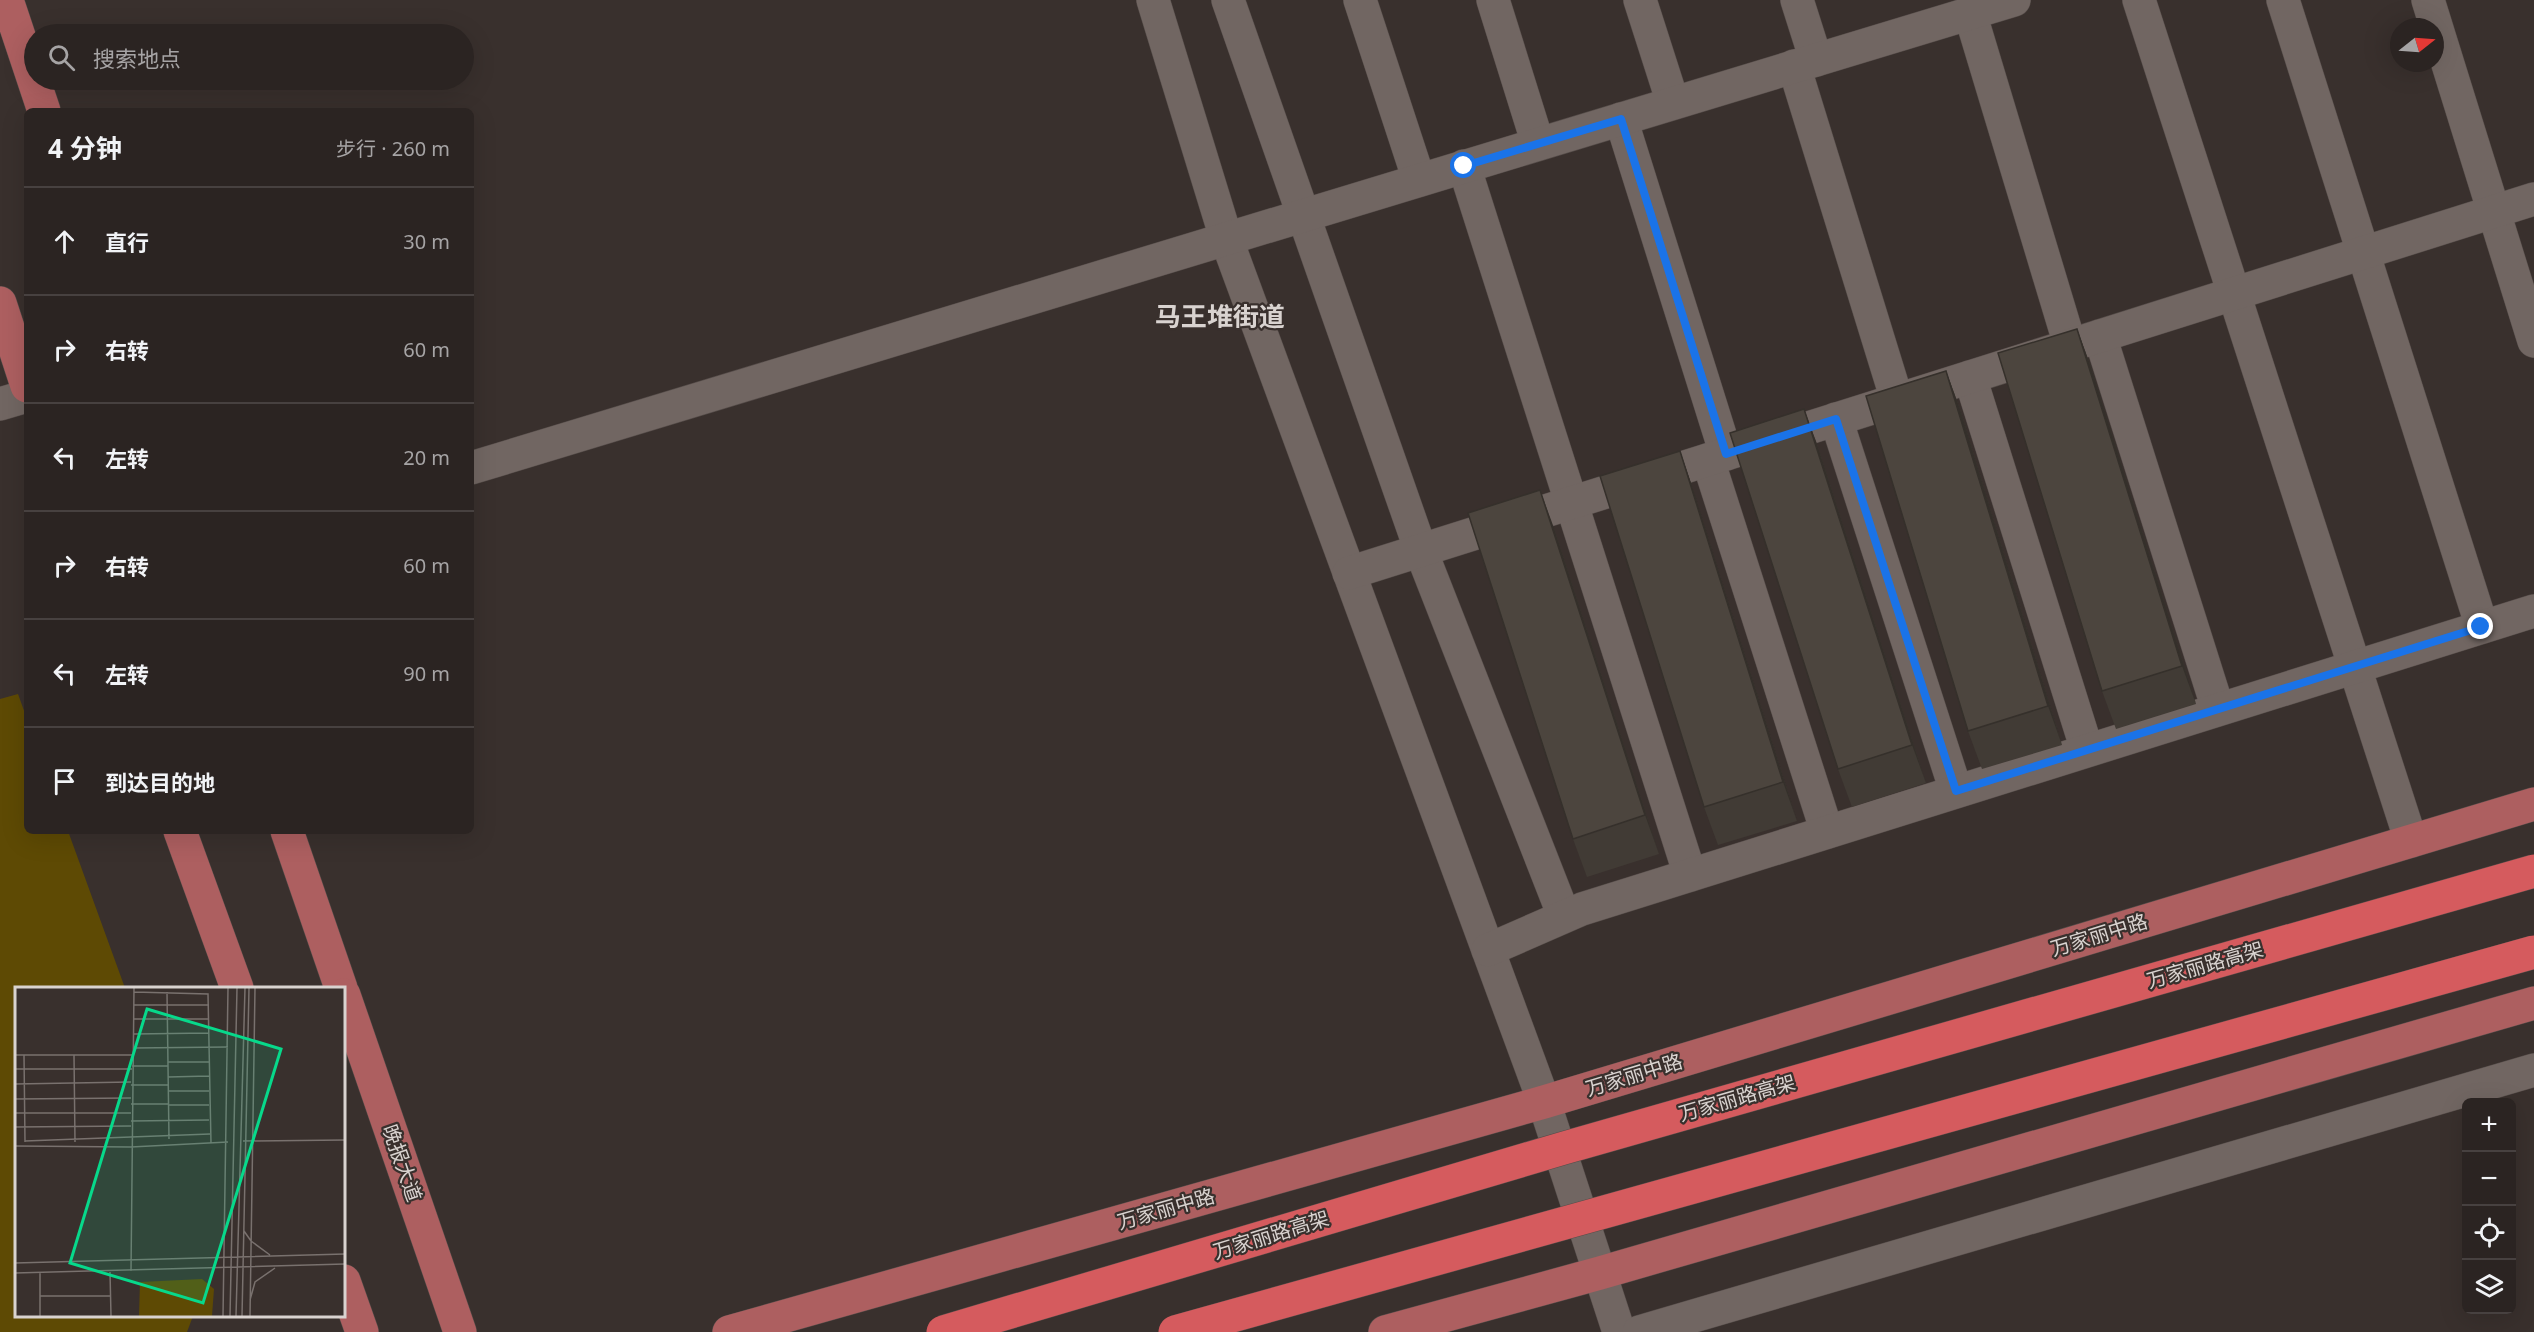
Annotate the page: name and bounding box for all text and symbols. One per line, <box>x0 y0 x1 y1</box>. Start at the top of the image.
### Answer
north arrow <box>2390 18 2444 72</box>
search box <box>24 24 474 90</box>
icon: search <box>45 41 78 74</box>
text: 搜索地点 <box>93 43 181 73</box>
text: 4 分钟 <box>48 130 122 166</box>
text: 步行 · 260 m <box>336 135 450 162</box>
route start <box>1450 152 1476 178</box>
icon: ahead <box>48 225 81 258</box>
text: 直行 <box>105 227 149 257</box>
text: 30 m <box>403 228 450 255</box>
district label: 马王堆街道 <box>1155 298 1285 334</box>
icon: right <box>48 333 81 366</box>
text: 右转 <box>105 335 149 365</box>
text: 60 m <box>403 336 450 363</box>
icon: left <box>48 441 81 474</box>
text: 左转 <box>105 443 149 473</box>
text: 20 m <box>403 444 450 471</box>
icon: right <box>48 549 81 582</box>
text: 右转 <box>105 551 149 581</box>
text: 60 m <box>403 552 450 579</box>
route end <box>2467 613 2493 639</box>
icon: left <box>48 657 81 690</box>
text: 左转 <box>105 659 149 689</box>
text: 90 m <box>403 660 450 687</box>
icon: arrive <box>48 765 81 798</box>
text: 到达目的地 <box>105 767 215 797</box>
street label: 万家丽中路 <box>2047 907 2151 962</box>
street label: 万家丽路高架 <box>2143 935 2266 994</box>
inset map <box>15 987 345 1317</box>
street label: 万家丽中路 <box>1582 1047 1686 1102</box>
street label: 万家丽路高架 <box>1675 1068 1798 1127</box>
map controls <box>2462 1098 2516 1314</box>
button: + <box>2462 1098 2516 1152</box>
street label: 晚报大道 <box>377 1121 428 1205</box>
button: − <box>2462 1152 2516 1206</box>
street label: 万家丽中路 <box>1114 1182 1218 1235</box>
street label: 万家丽路高架 <box>1210 1204 1332 1265</box>
button: locate <box>2462 1206 2516 1260</box>
button: layers <box>2462 1260 2516 1314</box>

